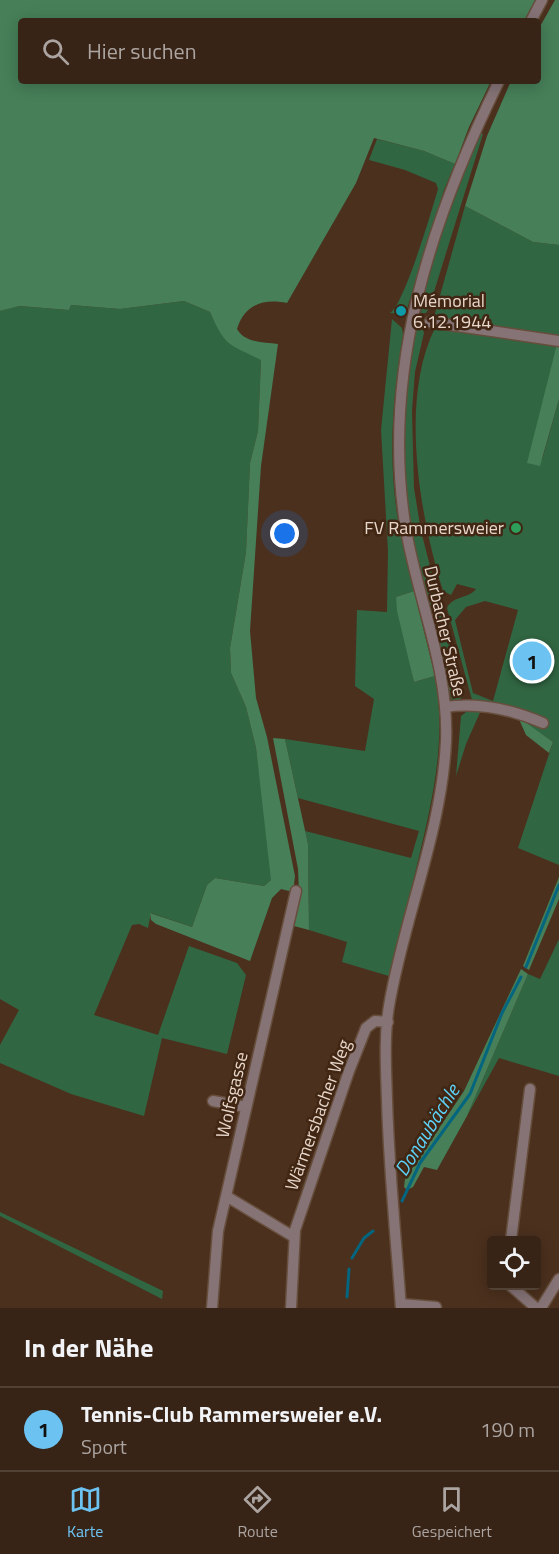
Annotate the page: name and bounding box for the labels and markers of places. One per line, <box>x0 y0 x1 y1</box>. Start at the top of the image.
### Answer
place label: Mémorial 6.12.1944 <box>413 287 491 335</box>
marker: Mémorial 6.12.1944 <box>394 304 408 318</box>
place label: FV Rammersweier <box>364 514 504 541</box>
marker: FV Rammersweier <box>509 521 523 535</box>
pin: 1 <box>512 638 552 684</box>

